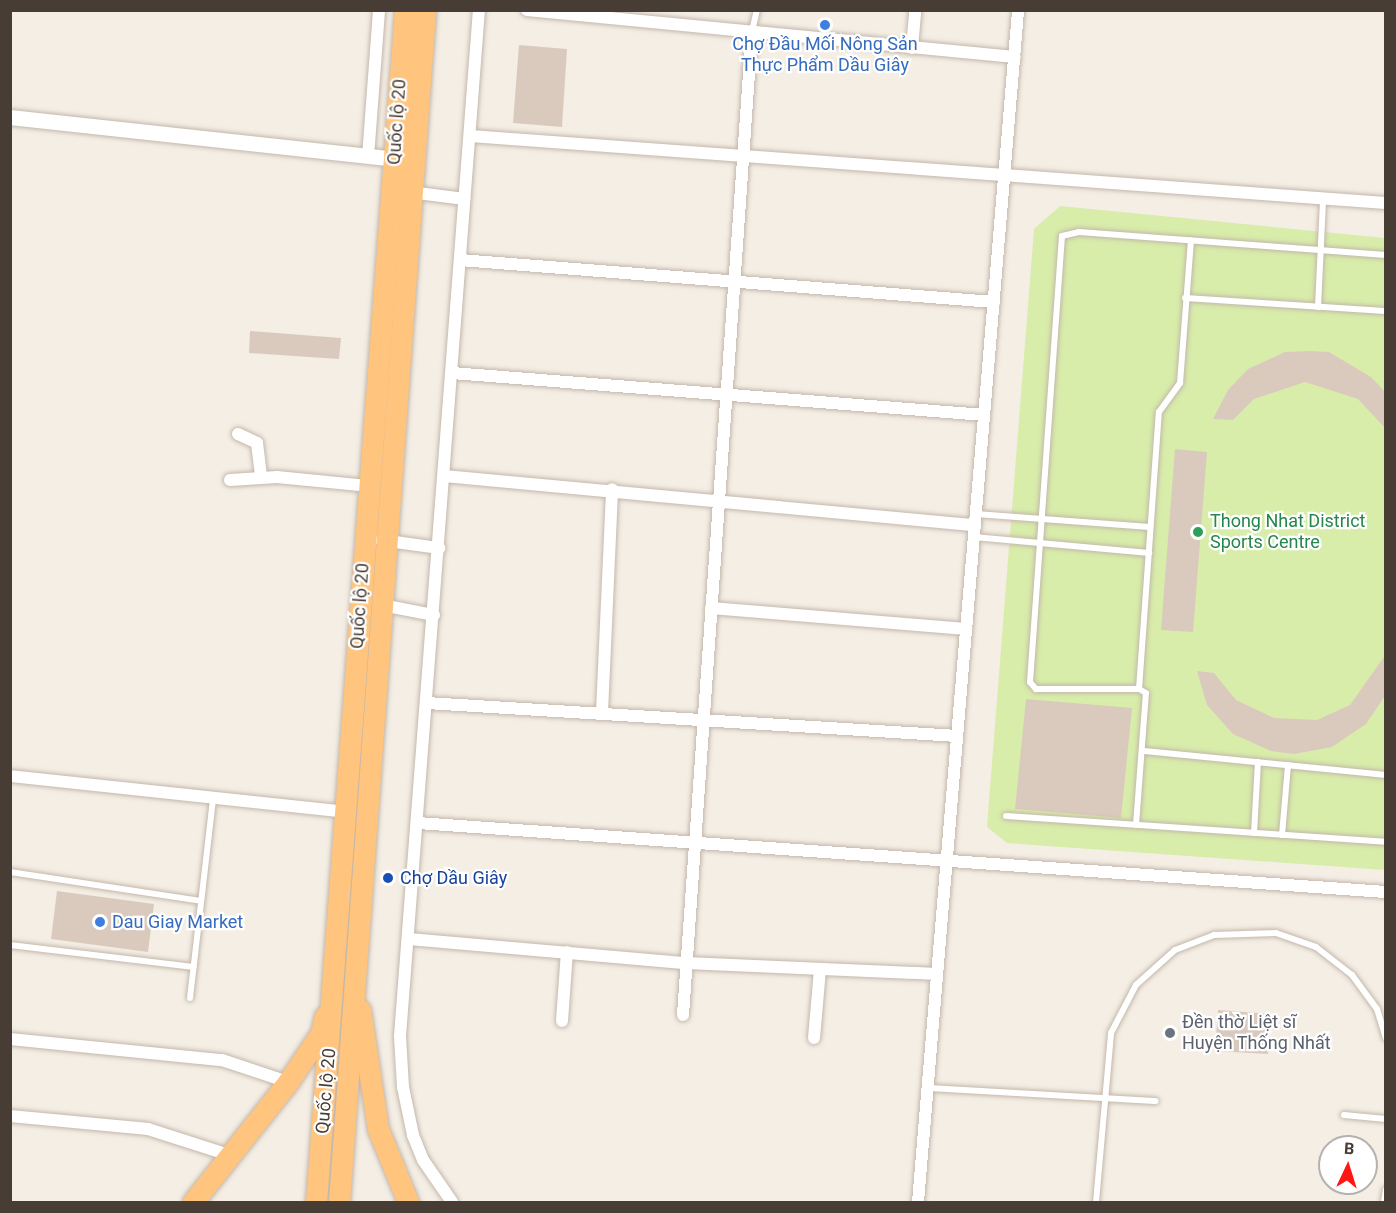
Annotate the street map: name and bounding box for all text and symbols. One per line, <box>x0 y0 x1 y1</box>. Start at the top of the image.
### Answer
marker: Chợ Đầu Mối Nông Sản Thực Phẩm Dầu Giây <box>818 18 832 32</box>
place label: Chợ Đầu Mối Nông Sản Thực Phẩm Dầu Giây <box>732 34 918 76</box>
street label: Quốc lộ 20 <box>383 78 411 166</box>
place label: Thong Nhat District Sports Centre <box>1210 511 1365 554</box>
marker: Thong Nhat District Sports Centre <box>1191 525 1205 539</box>
street label: Quốc lộ 20 <box>346 562 374 650</box>
place label: Chợ Dầu Giây <box>400 867 507 889</box>
marker: Chợ Dầu Giây <box>381 871 395 885</box>
place label: Dau Giay Market <box>112 911 243 933</box>
marker: Dau Giay Market <box>93 915 107 929</box>
place label: Đền thờ Liệt sĩ Huyện Thống Nhất <box>1182 1012 1331 1054</box>
marker: Đền thờ Liệt sĩ Huyện Thống Nhất <box>1163 1026 1177 1040</box>
street label: Quốc lộ 20 <box>312 1047 340 1135</box>
north arrow <box>1318 1135 1378 1195</box>
text: B <box>1343 1139 1355 1158</box>

